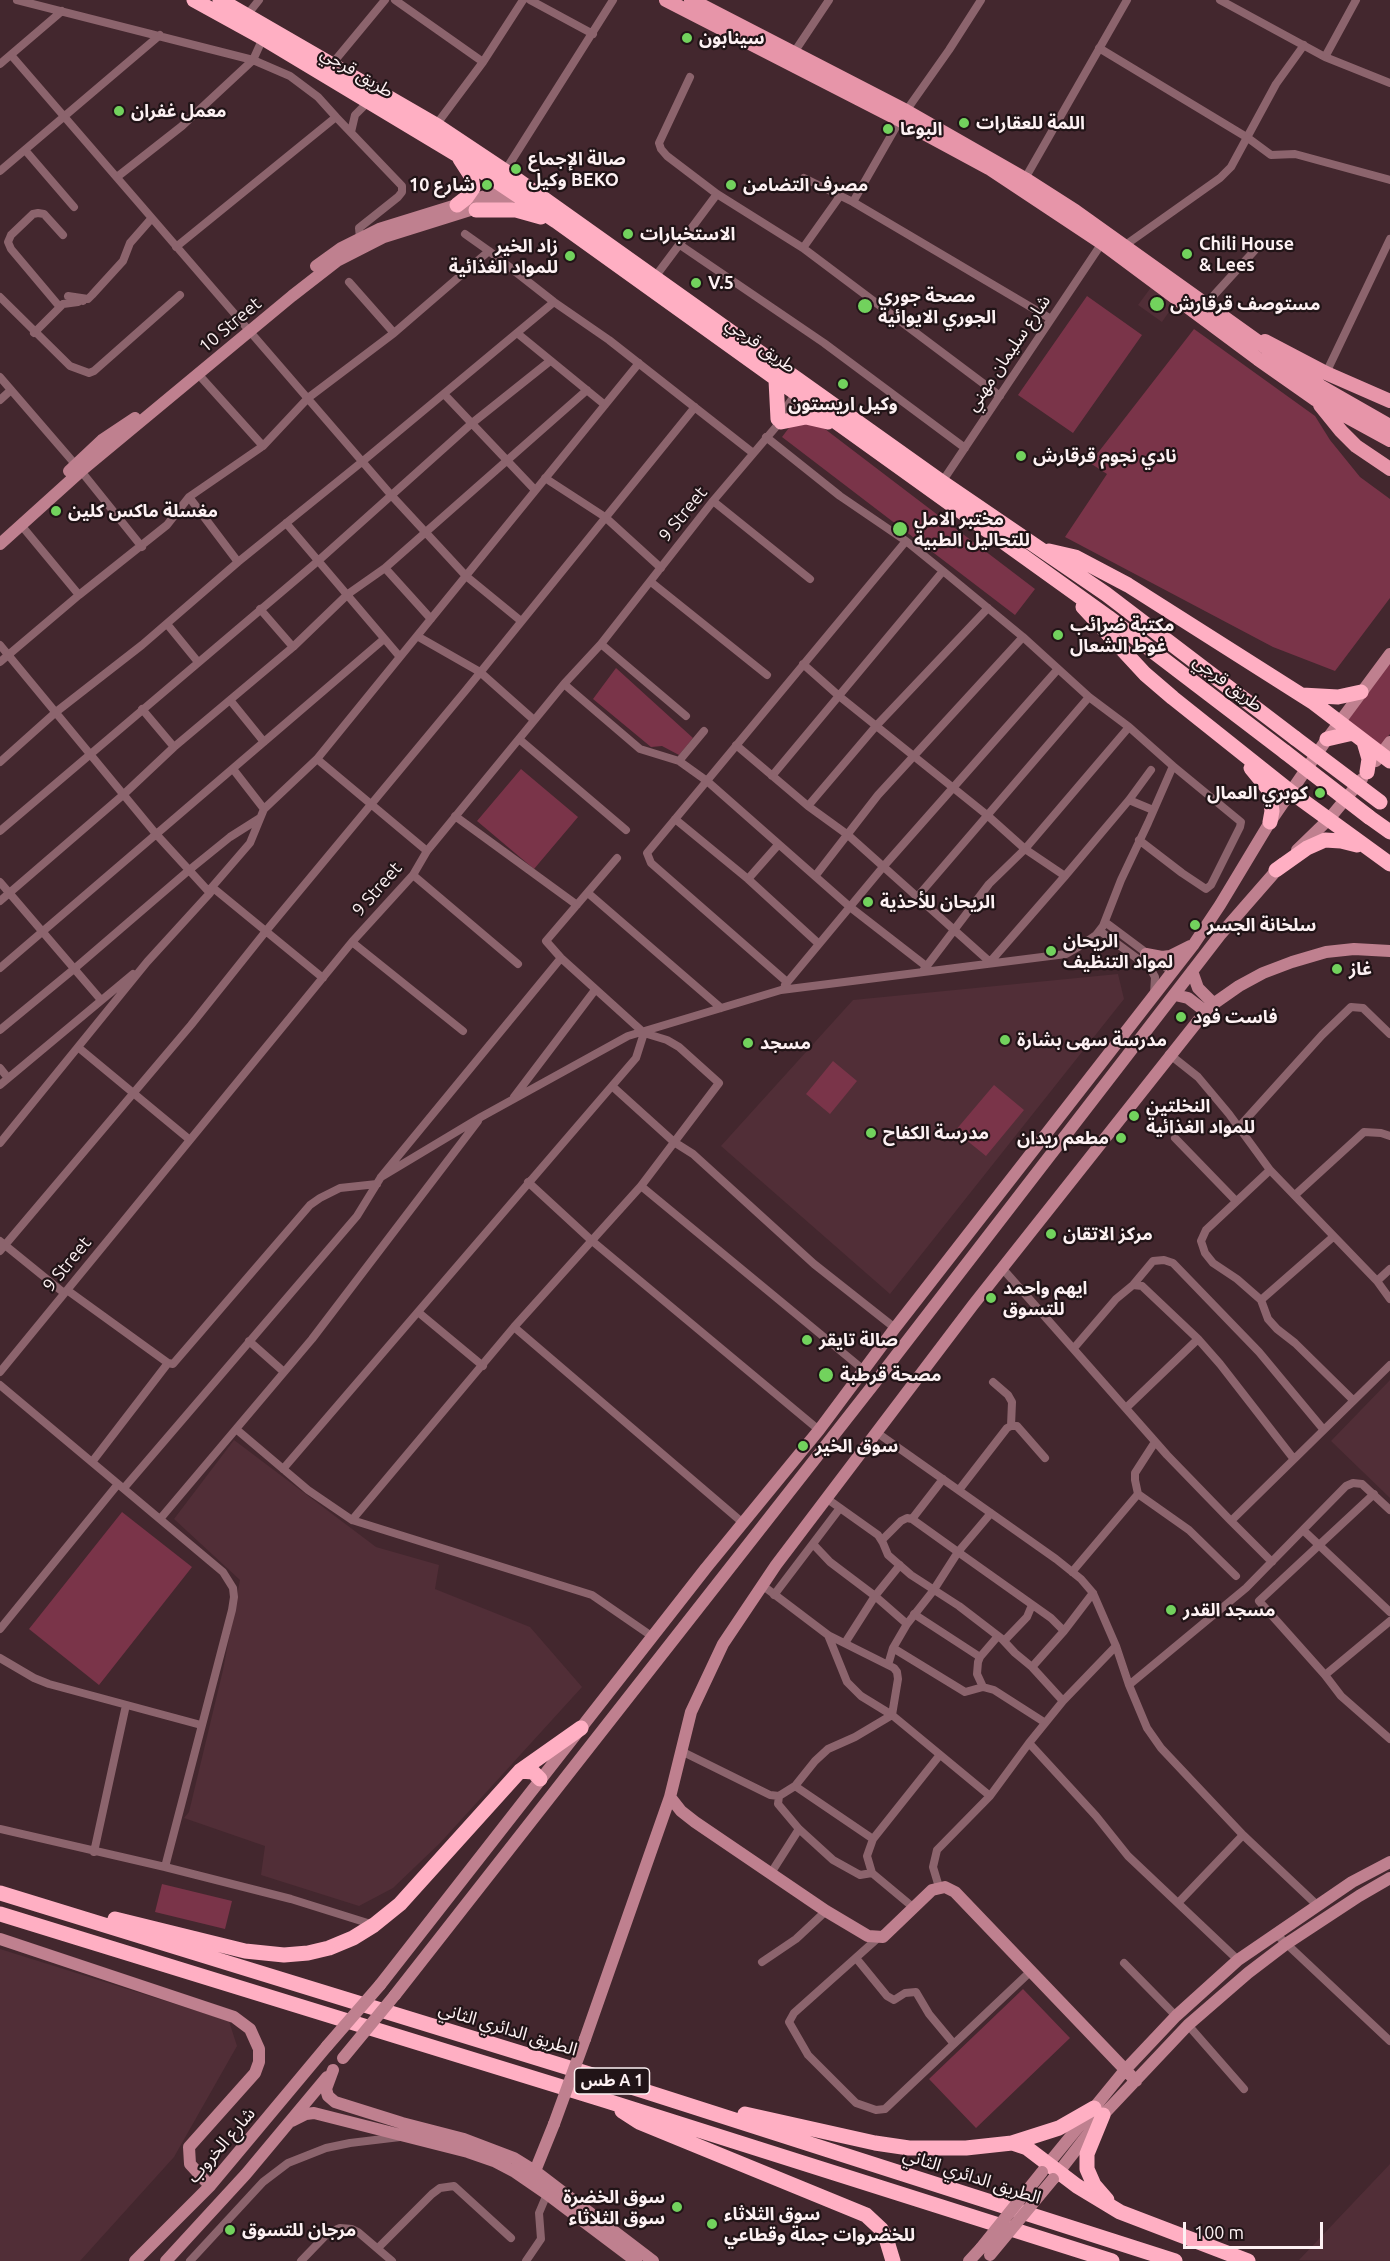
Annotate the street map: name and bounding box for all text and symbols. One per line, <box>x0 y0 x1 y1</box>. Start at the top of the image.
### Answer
place label: سينابون <box>699 27 765 49</box>
marker: سينابون <box>680 31 694 45</box>
street label: طريق قرجي <box>317 42 397 102</box>
place label: معمل غفران <box>131 100 227 122</box>
marker: معمل غفران <box>112 104 126 118</box>
place label: اللمة للعقارات <box>976 112 1085 134</box>
marker: اللمة للعقارات <box>957 116 971 130</box>
place label: البوعا <box>900 118 942 140</box>
marker: البوعا <box>881 122 895 136</box>
place label: صالة الإجماع وكيل BEKO <box>528 148 626 190</box>
marker: صالة الإجماع وكيل BEKO <box>509 162 523 176</box>
place label: شارع 10 <box>409 174 475 196</box>
place label: مصرف التضامن <box>743 174 868 196</box>
marker: شارع 10 <box>480 178 494 192</box>
marker: مصرف التضامن <box>724 178 738 192</box>
place label: الاستخبارات <box>640 223 735 245</box>
marker: الاستخبارات <box>621 227 635 241</box>
place label: Chili House & Lees <box>1199 233 1294 276</box>
place label: زاد الخير للمواد الغذائية <box>449 235 558 278</box>
marker: Chili House & Lees <box>1180 247 1194 261</box>
marker: زاد الخير للمواد الغذائية <box>563 249 577 263</box>
place label: V.5 <box>708 272 734 294</box>
marker: V.5 <box>689 276 703 290</box>
place label: مصحة جوري الجوري الايوائية <box>878 285 996 328</box>
street label: شارع سليمان مهني <box>961 291 1055 415</box>
street label: 10 Street <box>194 293 266 357</box>
place label: مستوصف قرقارش <box>1170 293 1320 315</box>
marker: مستوصف قرقارش <box>1148 295 1166 313</box>
marker: مصحة جوري الجوري الايوائية <box>856 297 874 315</box>
street label: طريق قرجي <box>722 312 800 378</box>
marker: وكيل اريستون <box>836 377 850 391</box>
place label: وكيل اريستون <box>788 393 898 415</box>
place label: نادي نجوم قرقارش <box>1033 445 1177 467</box>
marker: نادي نجوم قرقارش <box>1014 449 1028 463</box>
street label: 9 Street <box>654 482 712 546</box>
place label: مغسلة ماكس كلين <box>68 500 218 522</box>
marker: مغسلة ماكس كلين <box>49 504 63 518</box>
place label: مختبر الامل للتحاليل الطبية <box>914 508 1030 550</box>
marker: مختبر الامل للتحاليل الطبية <box>891 520 909 538</box>
place label: مكتبة ضرائب غوط الشعال <box>1070 614 1175 656</box>
marker: مكتبة ضرائب غوط الشعال <box>1051 628 1065 642</box>
street label: طريق قرجي <box>1189 650 1267 716</box>
place label: كوبري العمال <box>1207 782 1308 804</box>
marker: كوبري العمال <box>1313 786 1327 800</box>
street label: 9 Street <box>348 858 406 920</box>
place label: الريحان للأحذية <box>880 891 995 913</box>
marker: الريحان للأحذية <box>861 895 875 909</box>
place label: سلخانة الجسر <box>1207 914 1316 936</box>
marker: سلخانة الجسر <box>1188 918 1202 932</box>
place label: الريحان لمواد التنظيف <box>1063 930 1173 972</box>
marker: الريحان لمواد التنظيف <box>1044 944 1058 958</box>
place label: غاز <box>1349 958 1372 980</box>
marker: غاز <box>1330 962 1344 976</box>
place label: فاست فود <box>1193 1006 1278 1028</box>
marker: فاست فود <box>1174 1010 1188 1024</box>
place label: مدرسة سهى بشارة <box>1017 1029 1167 1051</box>
place label: مسجد <box>760 1032 811 1054</box>
marker: مدرسة سهى بشارة <box>998 1033 1012 1047</box>
marker: مسجد <box>741 1036 755 1050</box>
place label: النخلتين للمواد الغذائية <box>1146 1095 1255 1138</box>
marker: النخلتين للمواد الغذائية <box>1127 1109 1141 1123</box>
place label: مدرسة الكفاح <box>883 1122 989 1144</box>
marker: مدرسة الكفاح <box>864 1126 878 1140</box>
place label: مطعم ريدان <box>1017 1127 1109 1149</box>
marker: مطعم ريدان <box>1114 1131 1128 1145</box>
place label: مركز الاتقان <box>1063 1223 1153 1245</box>
marker: مركز الاتقان <box>1044 1227 1058 1241</box>
street label: 9 Street <box>38 1232 96 1296</box>
place label: ايهم واحمد للتسوق <box>1003 1277 1088 1320</box>
marker: ايهم واحمد للتسوق <box>984 1291 998 1305</box>
place label: صالة تايقر <box>819 1329 898 1351</box>
marker: صالة تايقر <box>800 1333 814 1347</box>
place label: مصحة قرطبة <box>840 1364 941 1386</box>
marker: مصحة قرطبة <box>817 1366 835 1384</box>
place label: سوق الخير <box>815 1435 898 1457</box>
marker: سوق الخير <box>796 1439 810 1453</box>
place label: مسجد القدر <box>1183 1599 1276 1621</box>
marker: مسجد القدر <box>1164 1603 1178 1617</box>
street label: الطريق الدائري الثاني <box>436 1998 580 2060</box>
road number: طس A 1 <box>574 2068 650 2094</box>
street label: شارع الخروب <box>182 2103 260 2187</box>
street label: الطريق الدائري الثاني <box>900 2143 1044 2209</box>
place label: سوق الخضرة سوق الثلاثاء <box>563 2186 665 2228</box>
marker: سوق الخضرة سوق الثلاثاء <box>670 2200 684 2214</box>
place label: سوق الثلاثاء للخضروات جملة وقطاعي <box>724 2203 915 2246</box>
scale bar <box>1186 2210 1326 2248</box>
marker: سوق الثلاثاء للخضروات جملة وقطاعي <box>705 2217 719 2231</box>
place label: مرجان للتسوق <box>242 2219 356 2241</box>
text: 100 m <box>1194 2222 1244 2242</box>
marker: مرجان للتسوق <box>223 2223 237 2237</box>

